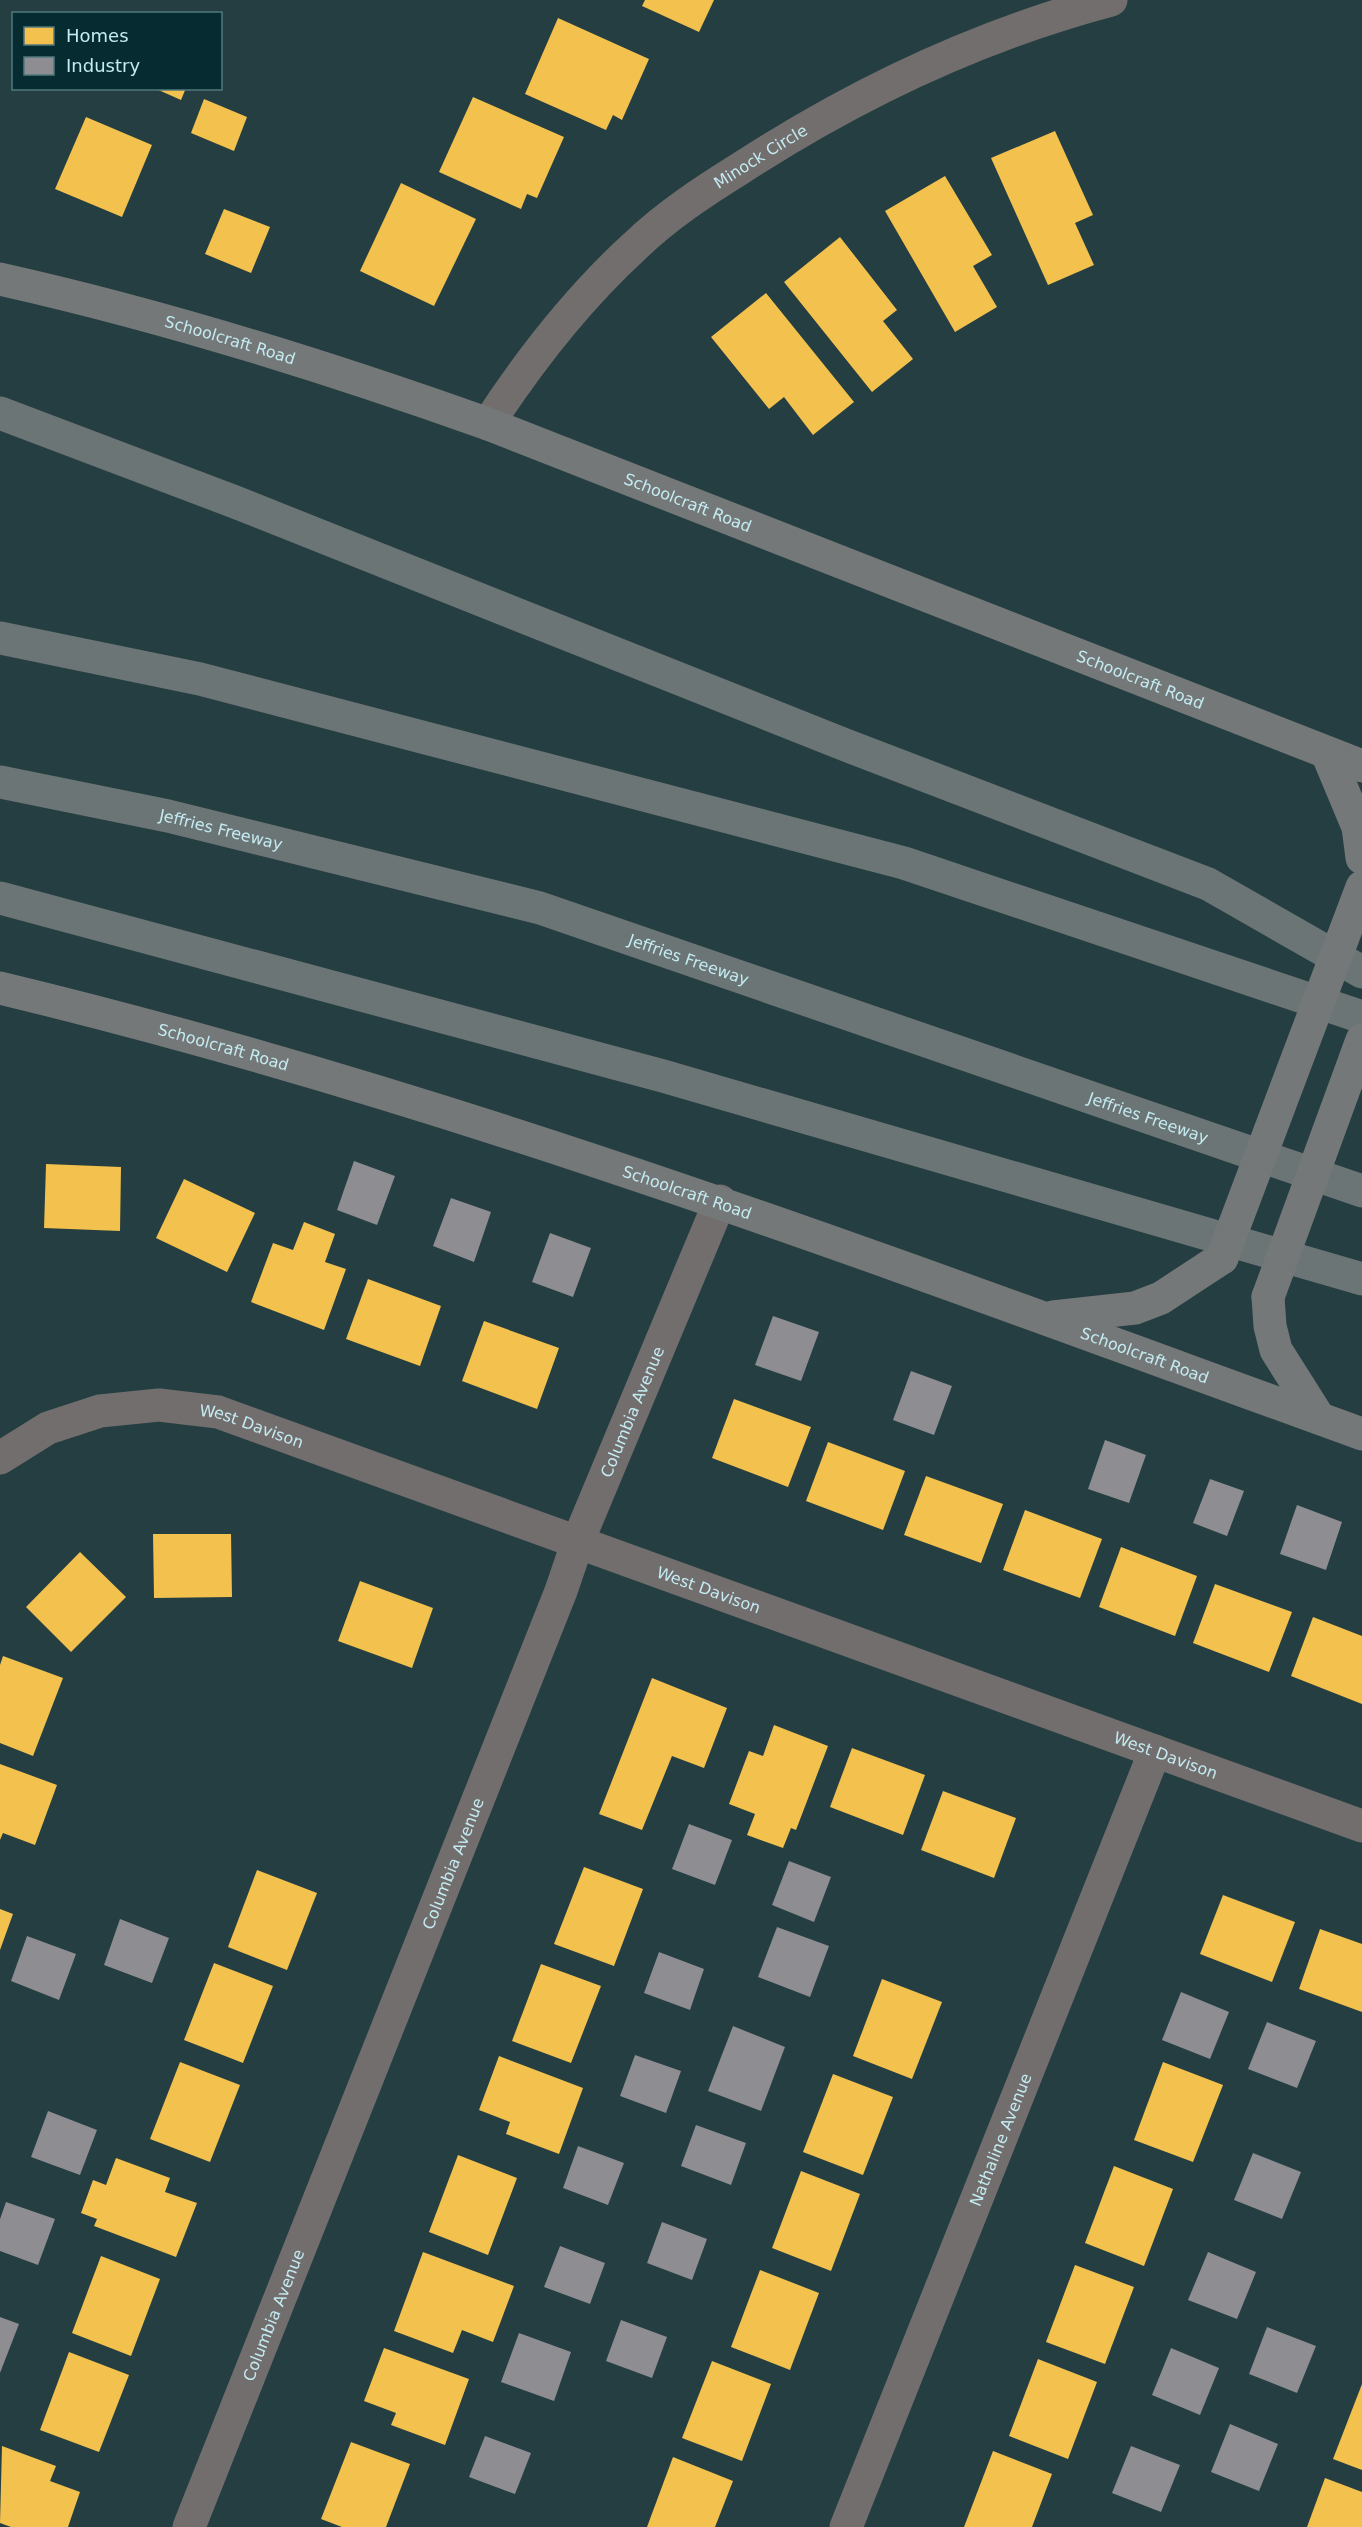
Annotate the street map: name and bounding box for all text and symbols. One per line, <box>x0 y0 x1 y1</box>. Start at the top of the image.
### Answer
legend <box>12 12 222 90</box>
text: Homes <box>66 25 129 46</box>
text: Industry <box>66 55 140 76</box>
street label: Minock Circle <box>710 121 811 193</box>
street label: Schoolcraft Road <box>163 312 298 369</box>
street label: Schoolcraft Road <box>621 469 754 536</box>
street label: Schoolcraft Road <box>1074 646 1207 713</box>
street label: Jeffries Freeway <box>157 805 284 854</box>
street label: Jeffries Freeway <box>625 930 751 989</box>
street label: Schoolcraft Road <box>156 1020 291 1075</box>
street label: Jeffries Freeway <box>1084 1088 1211 1147</box>
street label: Schoolcraft Road <box>620 1162 754 1223</box>
street label: Schoolcraft Road <box>1078 1323 1212 1388</box>
street label: Columbia Avenue <box>597 1344 668 1480</box>
street label: West Davison <box>199 1401 306 1452</box>
street label: West Davison <box>654 1563 763 1618</box>
street label: West Davison <box>1111 1728 1220 1783</box>
street label: Columbia Avenue <box>418 1795 488 1932</box>
street label: Nathaline Avenue <box>966 2071 1036 2209</box>
street label: Columbia Avenue <box>239 2247 308 2384</box>

